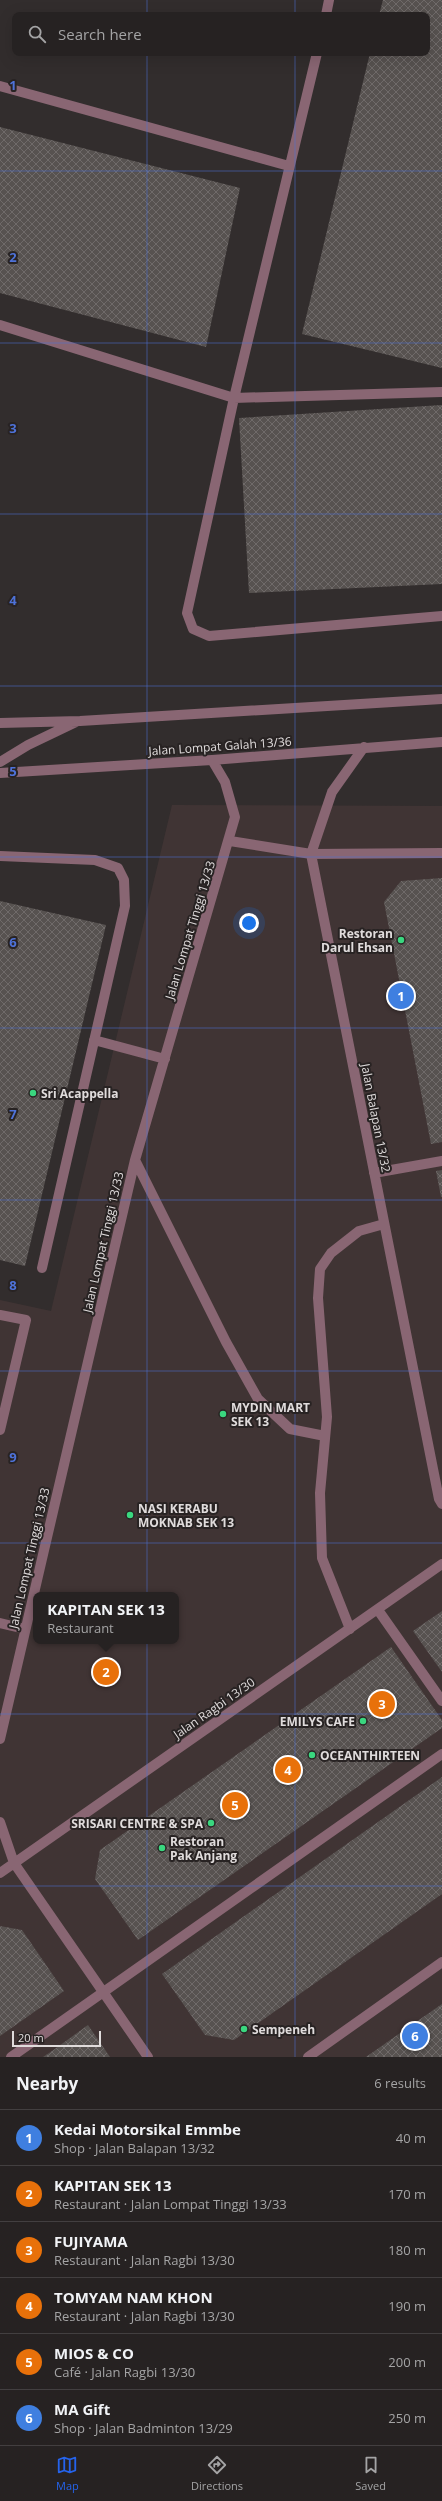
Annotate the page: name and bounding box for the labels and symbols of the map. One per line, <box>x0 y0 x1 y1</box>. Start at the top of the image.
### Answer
text: 1 <box>9 76 17 94</box>
text: 2 <box>9 248 17 266</box>
text: 3 <box>9 419 17 437</box>
text: 4 <box>9 591 17 609</box>
street label: Jalan Lompat Galah 13/36 <box>147 733 292 760</box>
text: 5 <box>9 762 17 780</box>
street label: Jalan Lompat Tinggi 13/33 <box>161 858 219 1002</box>
your location <box>239 913 259 933</box>
place label: Restoran Darul Ehsan <box>321 925 393 956</box>
text: 6 <box>9 933 17 951</box>
marker: Restoran Darul Ehsan <box>396 935 406 945</box>
pin: 1 <box>388 981 414 1011</box>
street label: Jalan Balapan 13/32 <box>357 1061 395 1174</box>
place label: Sri Acappella <box>41 1085 118 1102</box>
marker: Sri Acappella <box>28 1088 38 1098</box>
text: 7 <box>9 1105 17 1123</box>
street label: Jalan Lompat Tinggi 13/33 <box>78 1170 128 1315</box>
text: 8 <box>9 1276 17 1294</box>
place label: MYDIN MART SEK 13 <box>231 1399 310 1430</box>
marker: MYDIN MART SEK 13 <box>218 1409 228 1419</box>
text: 9 <box>9 1448 17 1466</box>
street label: Jalan Lompat Tinggi 13/33 <box>4 1486 54 1631</box>
place label: NASI KERABU MOKNAB SEK 13 <box>138 1500 234 1531</box>
marker: NASI KERABU MOKNAB SEK 13 <box>125 1510 135 1520</box>
pin: 2 <box>93 1657 119 1687</box>
street label: Jalan Ragbi 13/30 <box>169 1673 258 1743</box>
pin: 3 <box>369 1689 395 1719</box>
place label: EMILYS CAFE <box>280 1713 355 1730</box>
marker: EMILYS CAFE <box>358 1716 368 1726</box>
place label: OCEANTHIRTEEN <box>320 1747 420 1764</box>
marker: OCEANTHIRTEEN <box>307 1750 317 1760</box>
pin: 4 <box>275 1755 301 1785</box>
pin: 5 <box>222 1790 248 1820</box>
place label: SRISARI CENTRE & SPA <box>71 1815 204 1832</box>
marker: SRISARI CENTRE & SPA <box>206 1818 216 1828</box>
place label: Restoran Pak Anjang <box>170 1833 237 1864</box>
marker: Restoran Pak Anjang <box>157 1843 167 1853</box>
place label: Sempeneh <box>252 2021 315 2038</box>
pin: 6 <box>402 2021 428 2051</box>
marker: Sempeneh <box>239 2024 249 2034</box>
scale bar <box>12 2029 101 2048</box>

